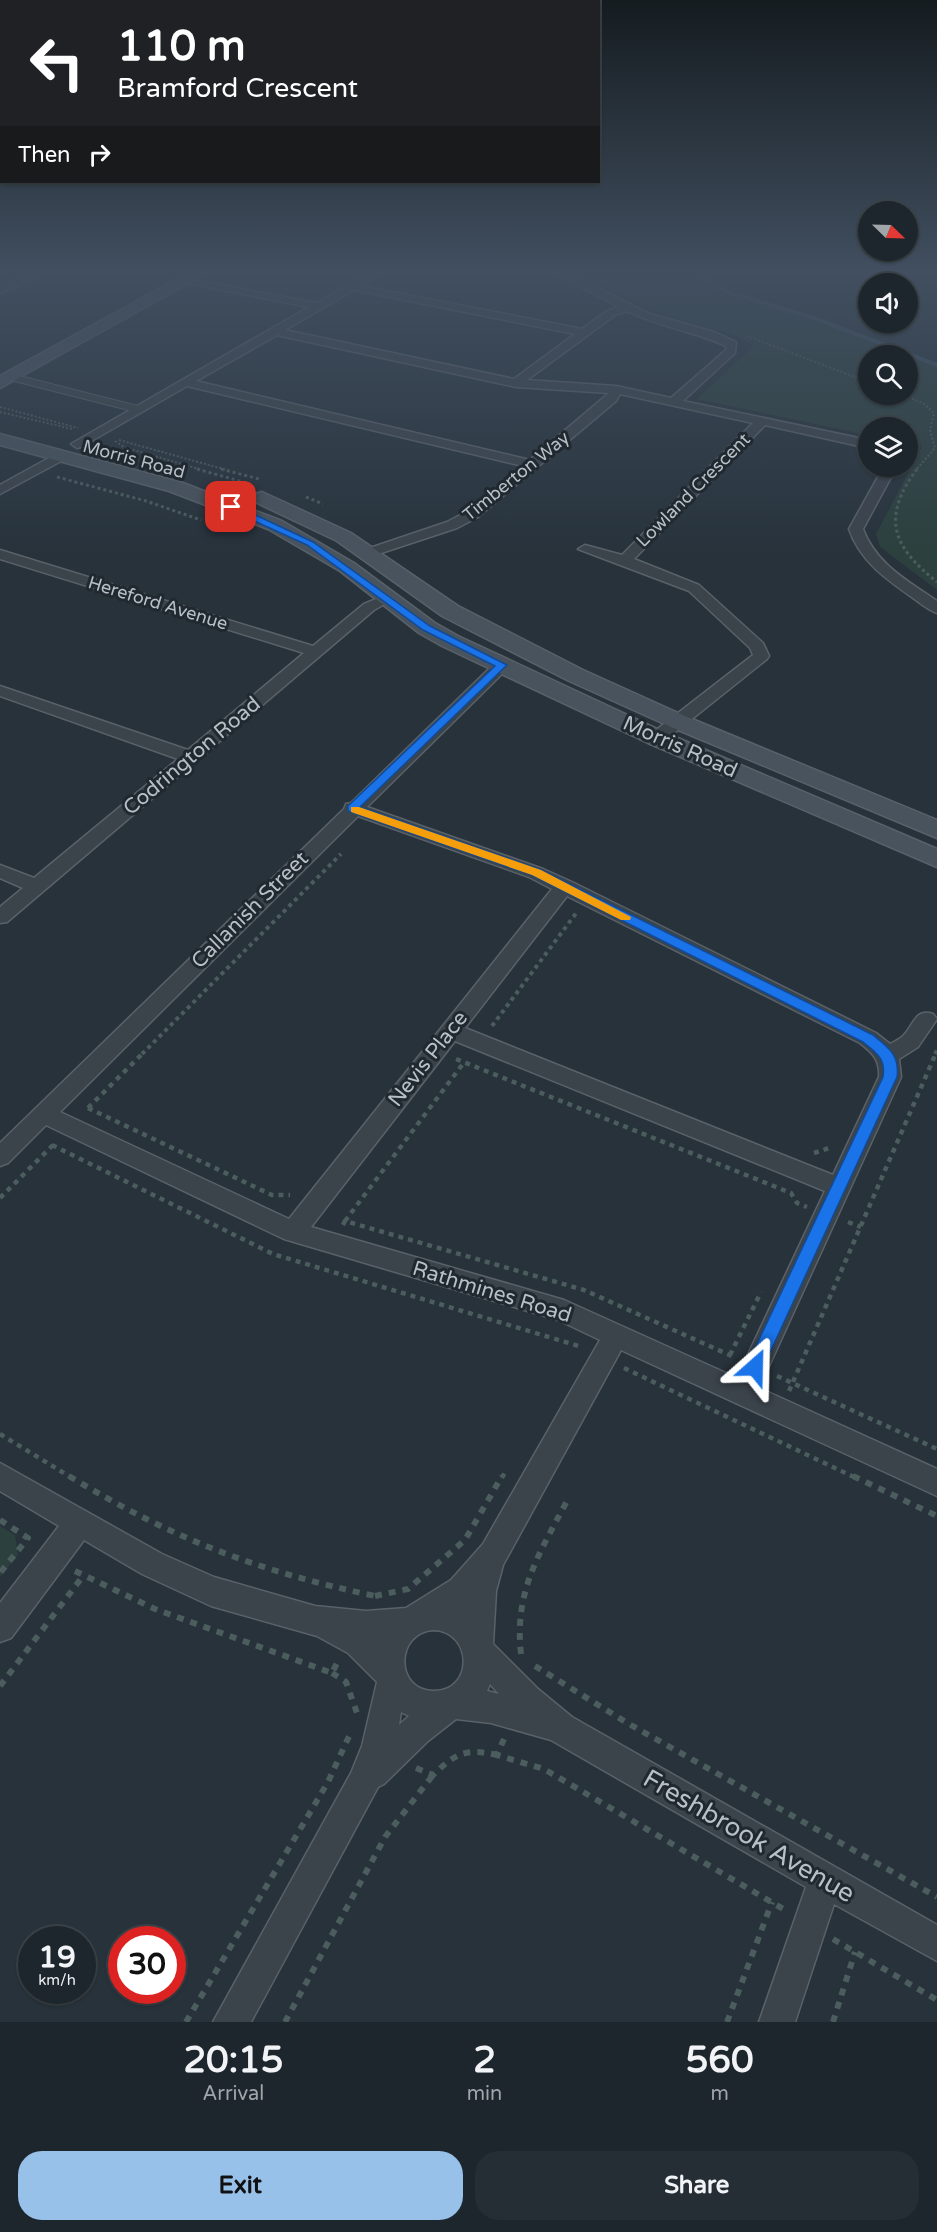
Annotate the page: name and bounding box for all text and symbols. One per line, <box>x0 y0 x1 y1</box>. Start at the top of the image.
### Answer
text: 110 m <box>117 21 246 72</box>
icon: left <box>18 24 96 102</box>
text: Bramford Crescent <box>117 72 358 105</box>
icon: right <box>83 138 116 171</box>
text: Then <box>18 142 71 168</box>
north arrow <box>858 201 918 261</box>
map controls <box>858 201 918 477</box>
button: sound <box>858 273 918 333</box>
button: search <box>858 345 918 405</box>
button: layers <box>858 417 918 477</box>
street label: Timberton Way <box>458 426 574 526</box>
street label: Lowland Crescent <box>631 428 755 552</box>
street label: Morris Road <box>80 435 188 483</box>
pin <box>205 481 256 532</box>
icon: arrive <box>214 490 247 523</box>
street label: Hereford Avenue <box>86 571 230 635</box>
street label: Codrington Road <box>118 691 266 821</box>
street label: Morris Road <box>619 711 741 783</box>
street label: Callanish Street <box>186 846 314 974</box>
street label: Nevis Place <box>383 1006 473 1112</box>
street label: Rathmines Road <box>410 1256 574 1328</box>
position arrow <box>723 1335 787 1399</box>
street label: Freshbrook Avenue <box>638 1763 860 1909</box>
speed limit sign: 30 <box>108 1926 186 2004</box>
text: 19 <box>38 1939 76 1976</box>
text: km/h <box>38 1971 76 1989</box>
text: 20:15 <box>183 2039 283 2082</box>
text: 2 <box>473 2039 496 2082</box>
text: 560 <box>686 2039 754 2082</box>
text: Arrival <box>202 2082 264 2106</box>
text: min <box>467 2082 502 2106</box>
text: m <box>710 2082 729 2106</box>
button: Exit <box>18 2151 463 2220</box>
button: Share <box>475 2151 919 2220</box>

